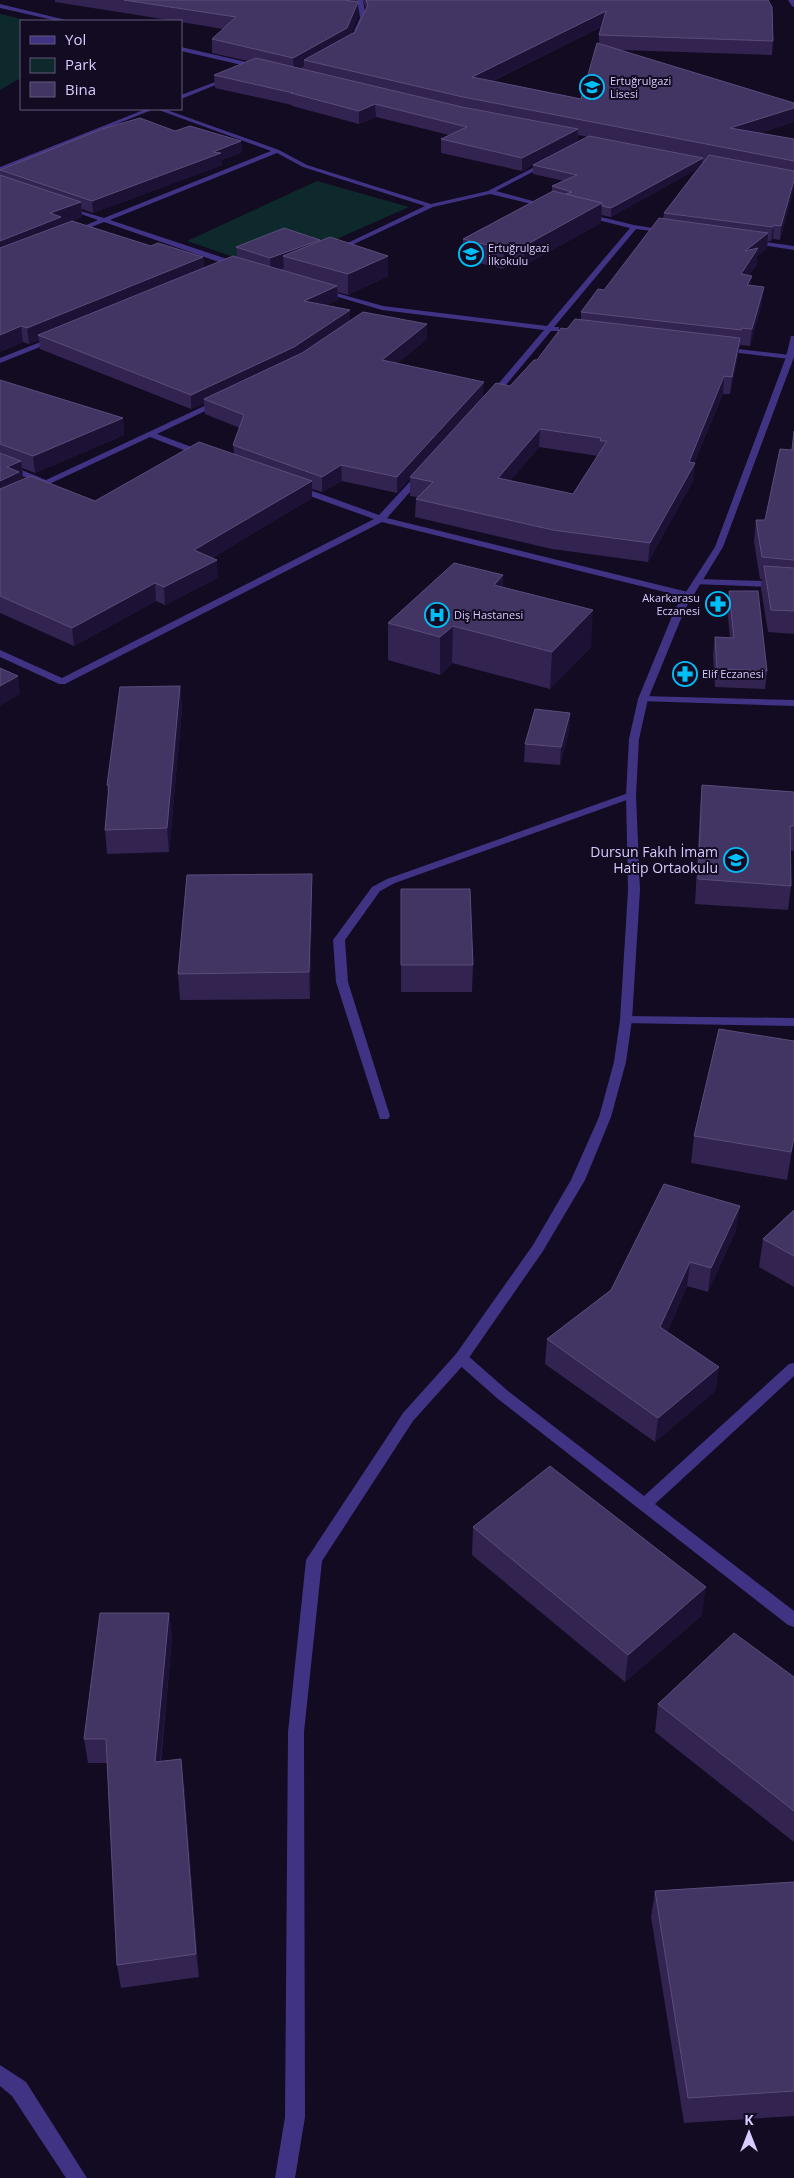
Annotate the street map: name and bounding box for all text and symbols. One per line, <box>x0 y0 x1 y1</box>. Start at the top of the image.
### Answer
legend <box>20 20 182 110</box>
text: Yol <box>65 29 86 49</box>
text: Park <box>65 54 96 74</box>
place label: Ertuğrulgazi Lisesi <box>610 73 671 101</box>
school or university icon: Ertuğrulgazi Lisesi <box>579 74 605 100</box>
text: Bina <box>65 79 96 99</box>
place label: Ertuğrulgazi İlkokulu <box>488 240 549 268</box>
school or university icon: Ertuğrulgazi İlkokulu <box>458 241 484 267</box>
place label: Akarkarasu Eczanesi <box>642 590 700 618</box>
pharmacy icon: Akarkarasu Eczanesi <box>705 591 731 617</box>
hospital icon: Diş Hastanesi <box>424 602 450 628</box>
place label: Diş Hastanesi <box>454 607 523 622</box>
pharmacy icon: Elif Eczanesi <box>672 661 698 687</box>
place label: Elif Eczanesi <box>702 666 764 681</box>
place label: Dursun Fakıh İmam Hatip Ortaokulu <box>590 842 718 877</box>
school or university icon: Dursun Fakıh İmam Hatip Ortaokulu <box>723 847 749 873</box>
north arrow <box>724 2108 774 2158</box>
text: K <box>744 2110 754 2129</box>

